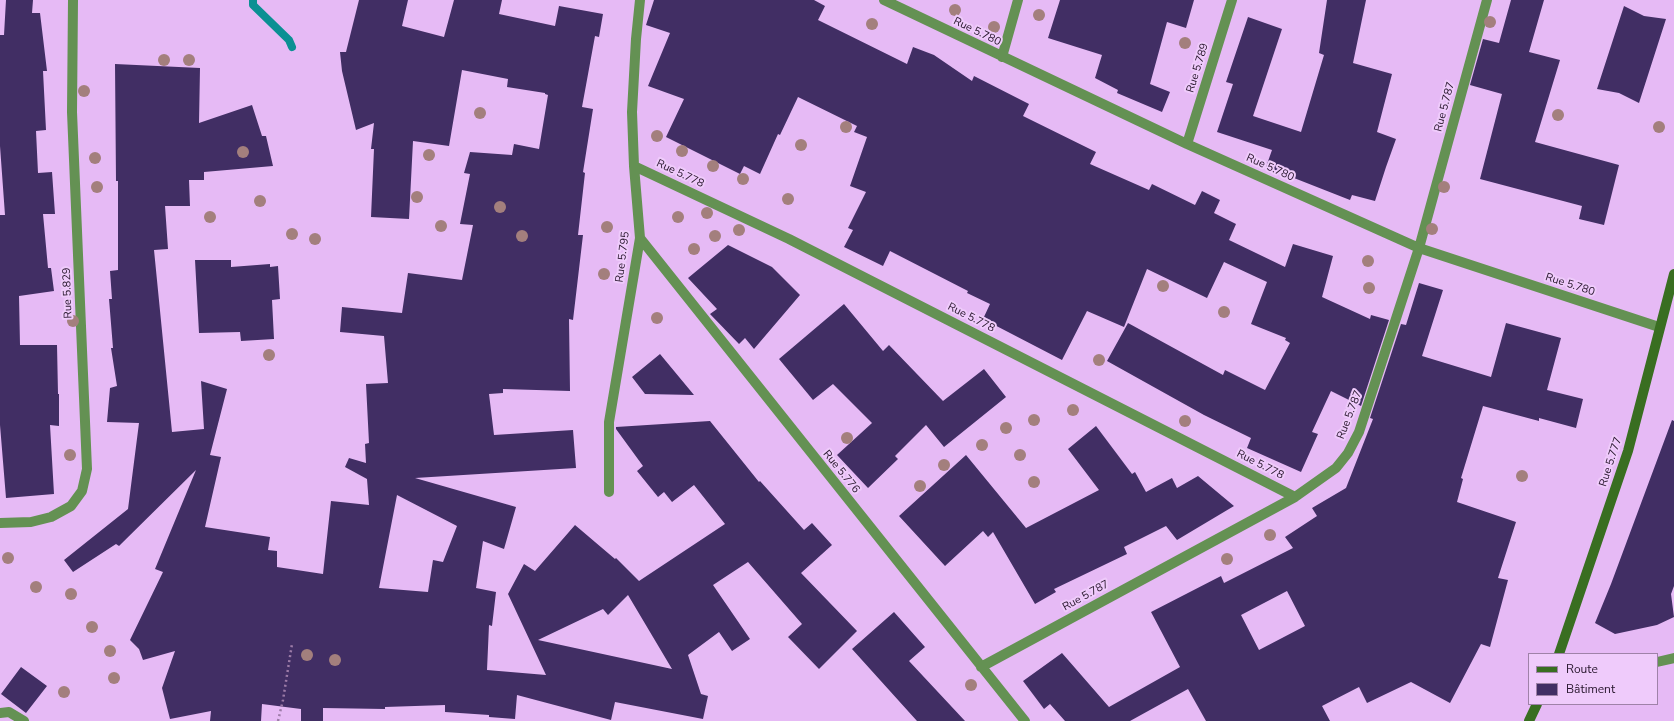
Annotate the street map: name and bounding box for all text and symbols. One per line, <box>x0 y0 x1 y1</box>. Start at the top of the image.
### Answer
street label: Rue 5.780 <box>951 15 1003 49</box>
street label: Rue 5.789 <box>1184 42 1212 94</box>
street label: Rue 5.787 <box>1432 81 1458 133</box>
street label: Rue 5.780 <box>1244 152 1296 184</box>
street label: Rue 5.778 <box>654 157 706 191</box>
street label: Rue 5.795 <box>613 231 633 283</box>
street label: Rue 5.829 <box>61 267 75 319</box>
street label: Rue 5.780 <box>1544 271 1596 299</box>
street label: Rue 5.778 <box>945 301 997 335</box>
street label: Rue 5.787 <box>1335 389 1365 441</box>
street label: Rue 5.777 <box>1597 436 1625 488</box>
street label: Rue 5.776 <box>820 448 862 496</box>
street label: Rue 5.778 <box>1234 448 1286 482</box>
street label: Rue 5.787 <box>1060 578 1112 614</box>
legend <box>1528 653 1658 705</box>
text: Route <box>1566 661 1598 677</box>
text: Bâtiment <box>1566 681 1615 697</box>

